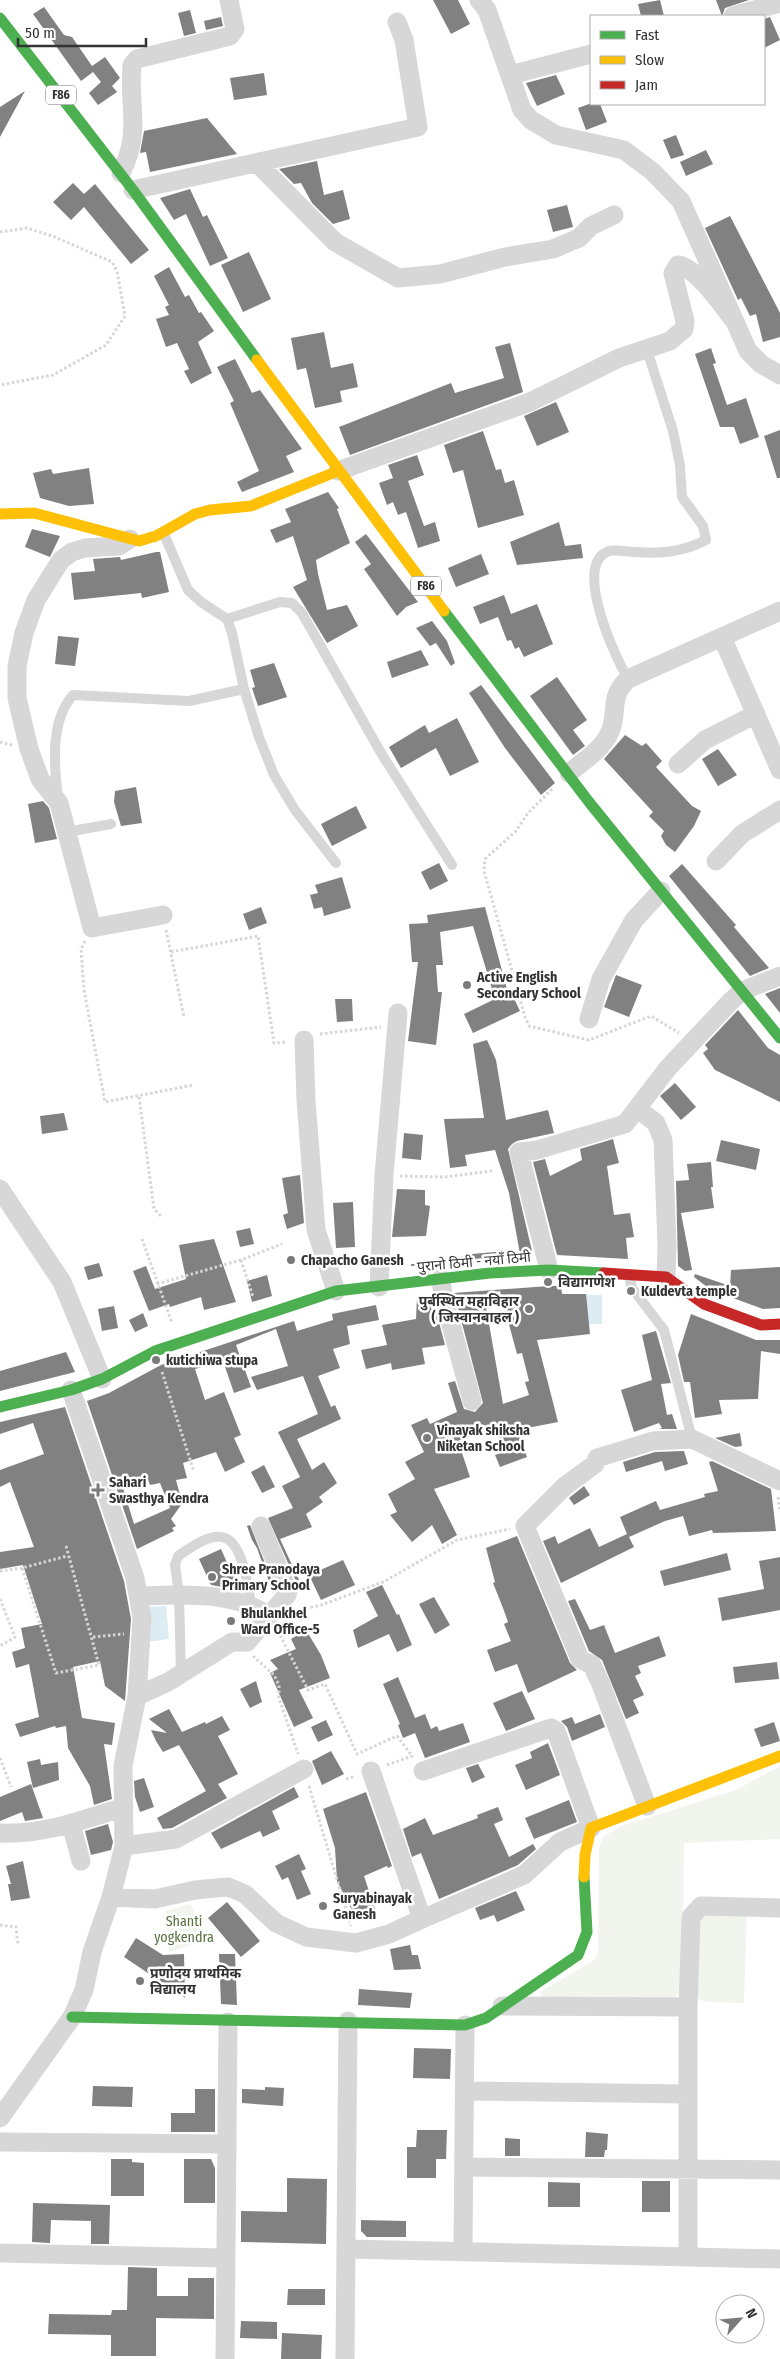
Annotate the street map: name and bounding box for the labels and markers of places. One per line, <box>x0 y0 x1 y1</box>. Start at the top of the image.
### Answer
place label: Active English Secondary School <box>476 969 581 1002</box>
marker: Active English Secondary School <box>461 979 473 991</box>
place label: Chapacho Ganesh <box>301 1252 404 1269</box>
marker: Chapacho Ganesh <box>285 1254 297 1266</box>
place label: विद्यागणेश <box>558 1273 615 1291</box>
marker: विद्यागणेश <box>542 1276 554 1288</box>
place label: Kuldevta temple <box>641 1283 737 1300</box>
marker: Kuldevta temple <box>625 1285 637 1297</box>
place label: पुर्बस्थित महाविहार ( जिस्वानबाहल ) <box>419 1293 520 1326</box>
marker: पुर्बस्थित महाविहार ( जिस्वानबाहल ) <box>523 1303 535 1315</box>
place label: kutichiwa stupa <box>166 1352 258 1369</box>
marker: kutichiwa stupa <box>150 1354 162 1366</box>
place label: Vinayak shiksha Niketan School <box>436 1422 530 1455</box>
marker: Vinayak shiksha Niketan School <box>421 1432 433 1444</box>
place label: Sahari Swasthya Kendra <box>109 1474 209 1507</box>
marker: Sahari Swasthya Kendra <box>91 1483 105 1497</box>
place label: Shree Pranodaya Primary School <box>222 1561 320 1594</box>
marker: Shree Pranodaya Primary School <box>206 1571 218 1583</box>
place label: Bhulankhel Ward Office-5 <box>241 1605 320 1638</box>
marker: Bhulankhel Ward Office-5 <box>225 1615 237 1627</box>
place label: Suryabinayak Ganesh <box>333 1890 413 1923</box>
marker: Suryabinayak Ganesh <box>317 1900 329 1912</box>
place label: प्रणोदय प्राथमिक विद्यालय <box>150 1965 242 1998</box>
marker: प्रणोदय प्राथमिक विद्यालय <box>134 1975 146 1987</box>

